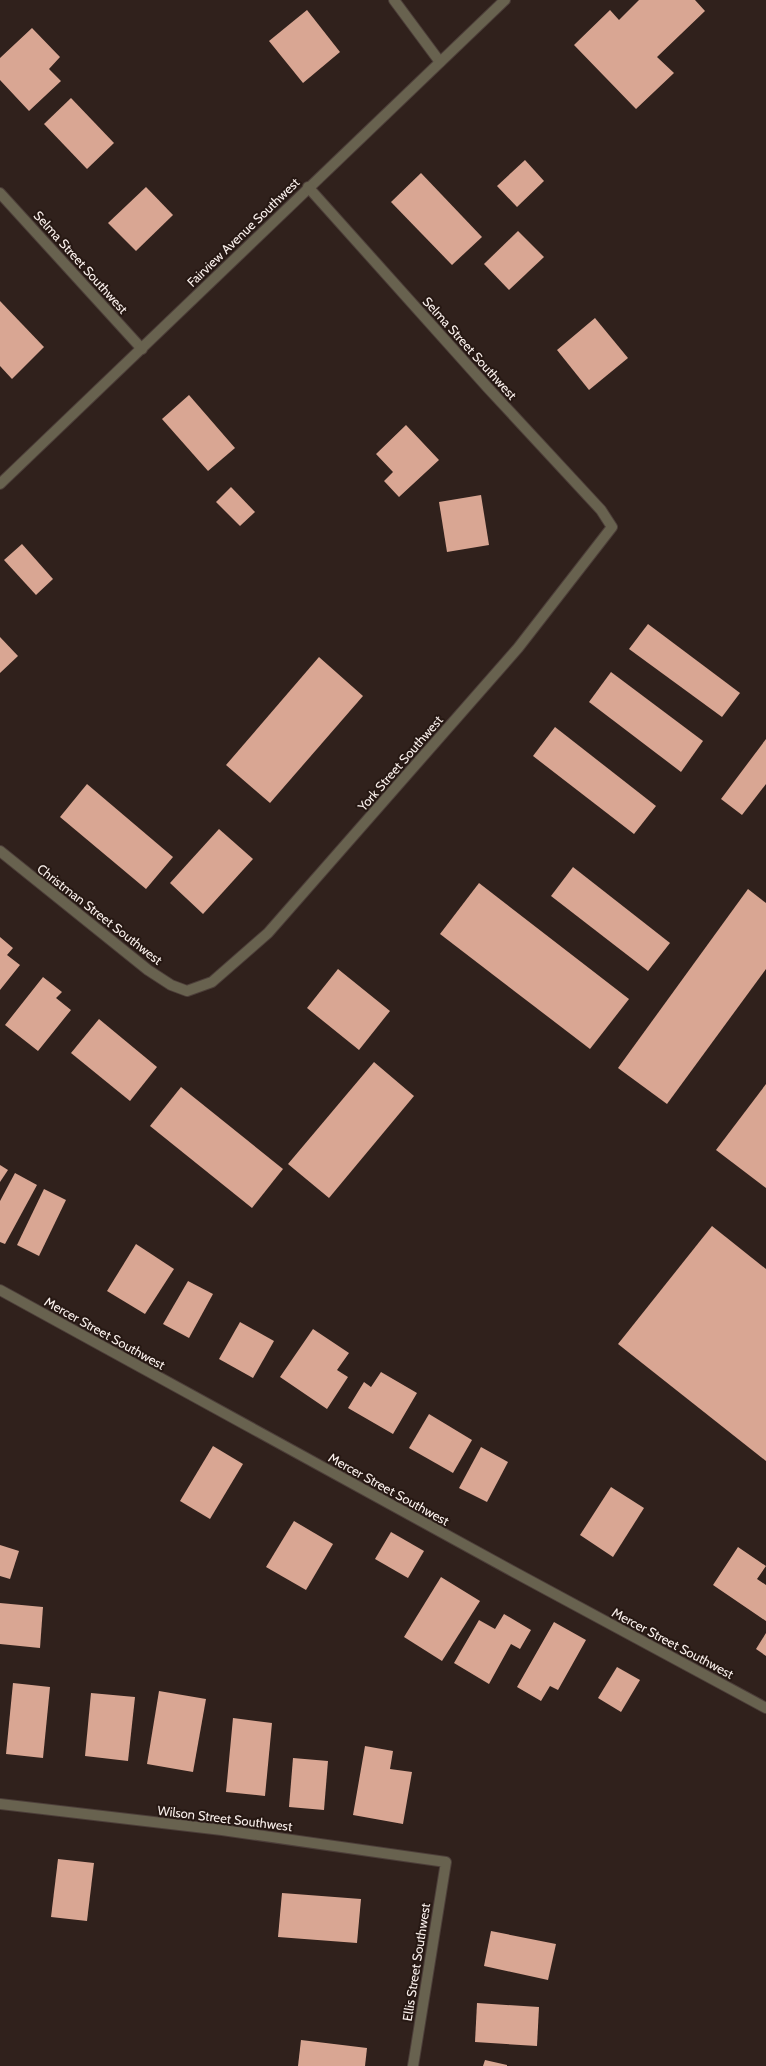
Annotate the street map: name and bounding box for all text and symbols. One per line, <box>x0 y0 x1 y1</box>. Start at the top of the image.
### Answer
street label: Fairview Avenue Southwest <box>183 174 303 290</box>
street label: Selma Street Southwest <box>31 207 132 317</box>
street label: Selma Street Southwest <box>420 293 521 403</box>
street label: York Street Southwest <box>354 712 446 815</box>
street label: Christman Street Southwest <box>34 860 166 968</box>
street label: Mercer Street Southwest <box>42 1293 169 1373</box>
street label: Mercer Street Southwest <box>326 1449 453 1529</box>
street label: Mercer Street Southwest <box>609 1604 737 1682</box>
street label: Wilson Street Southwest <box>157 1802 294 1834</box>
street label: Ellis Street Southwest <box>399 1901 433 2022</box>

